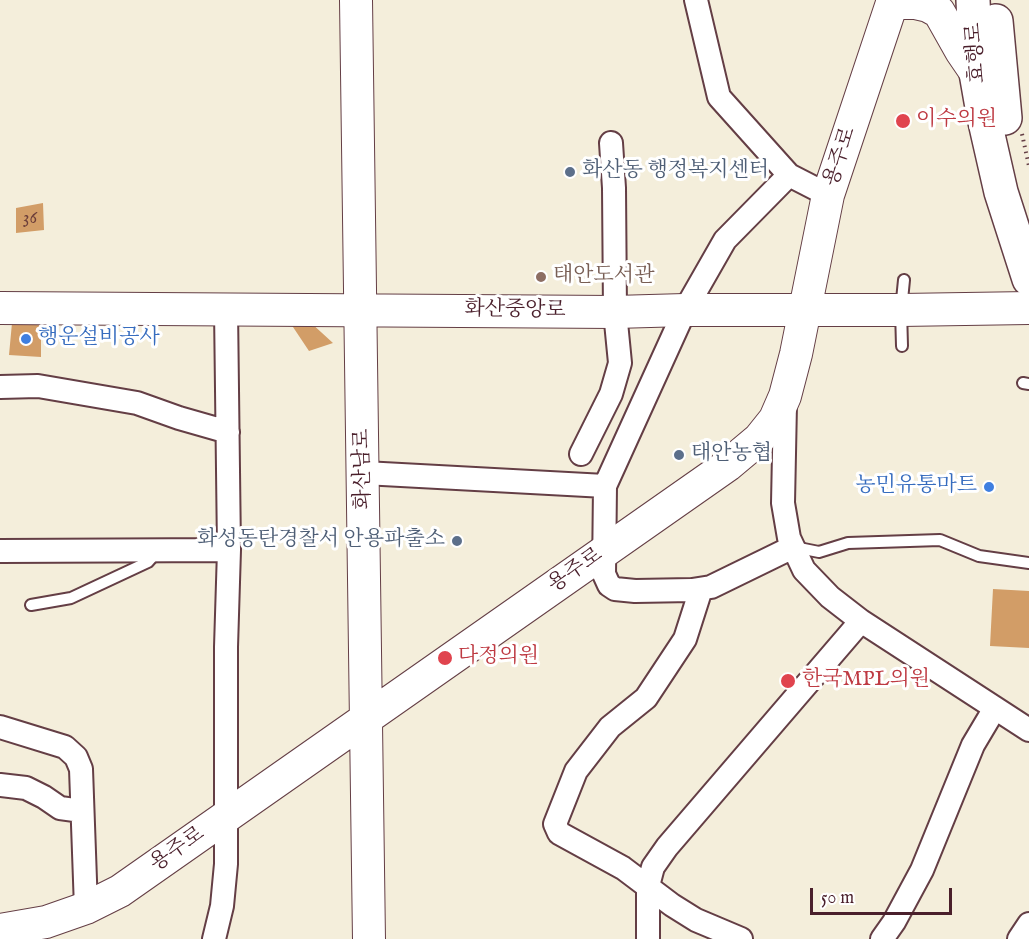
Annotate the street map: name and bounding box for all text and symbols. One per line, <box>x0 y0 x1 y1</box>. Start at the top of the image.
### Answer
street label: 효행로 <box>962 22 992 84</box>
place label: 이수의원 <box>916 108 997 134</box>
marker: 이수의원 <box>894 112 912 130</box>
street label: 용주로 <box>820 124 862 190</box>
place label: 화산동 행정복지센터 <box>582 159 769 185</box>
marker: 화산동 행정복지센터 <box>563 165 577 179</box>
house number: 36 <box>23 208 37 230</box>
place label: 태안도서관 <box>553 264 654 290</box>
marker: 태안도서관 <box>534 270 548 284</box>
street label: 화산중앙로 <box>464 298 566 324</box>
place label: 행운설비공사 <box>38 326 160 352</box>
marker: 행운설비공사 <box>19 332 33 346</box>
street label: 화산남로 <box>351 428 377 510</box>
place label: 태안농협 <box>691 442 772 468</box>
marker: 태안농협 <box>672 448 686 462</box>
place label: 농민유통마트 <box>855 474 977 500</box>
marker: 농민유통마트 <box>982 480 996 494</box>
place label: 화성동탄경찰서 안용파출소 <box>197 528 445 554</box>
marker: 화성동탄경찰서 안용파출소 <box>450 534 464 548</box>
street label: 용주로 <box>544 543 608 599</box>
place label: 다정의원 <box>458 645 539 671</box>
marker: 다정의원 <box>436 649 454 667</box>
place label: 한국MPL의원 <box>802 668 930 694</box>
marker: 한국MPL의원 <box>779 672 797 690</box>
street label: 용주로 <box>146 822 210 878</box>
scale bar <box>813 876 956 914</box>
text: 50 m <box>821 887 854 910</box>

